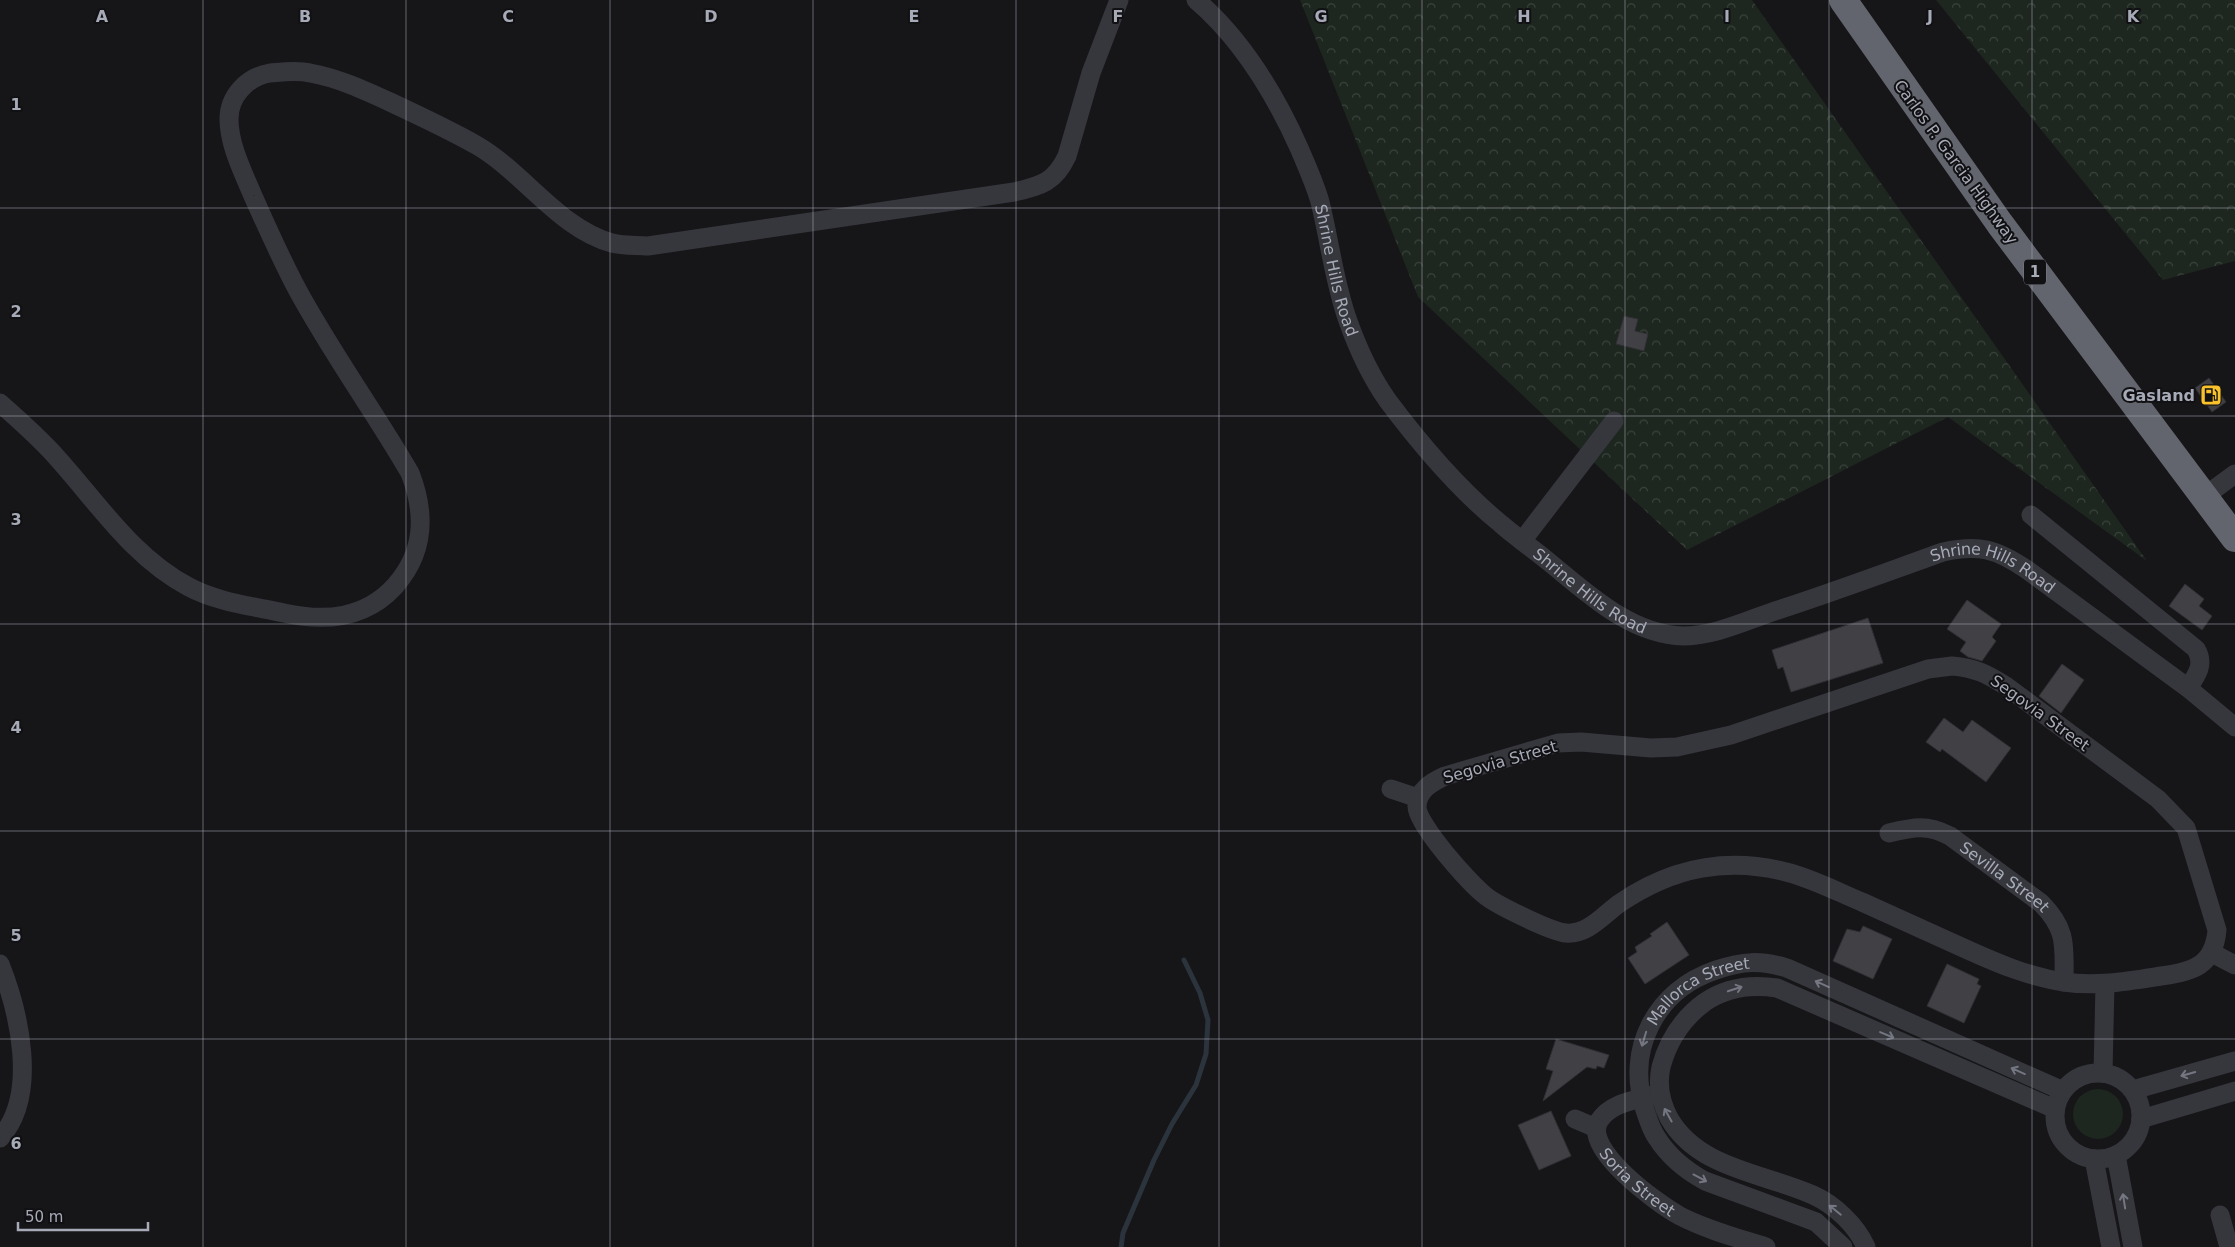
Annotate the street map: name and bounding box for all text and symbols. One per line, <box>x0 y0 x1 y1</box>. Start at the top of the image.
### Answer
text: A <box>96 7 109 26</box>
text: B <box>299 7 311 26</box>
text: C <box>502 7 514 26</box>
text: D <box>704 7 718 26</box>
text: E <box>909 7 919 26</box>
text: F <box>1113 7 1123 26</box>
text: G <box>1314 7 1328 26</box>
text: H <box>1517 7 1531 26</box>
text: I <box>1724 7 1730 26</box>
text: J <box>1926 7 1933 26</box>
text: K <box>2127 7 2140 26</box>
street label: Carlos P. Garcia Highway <box>1890 76 2022 248</box>
text: 1 <box>10 95 22 114</box>
street label: Shrine Hills Road <box>1311 202 1362 339</box>
road number: 1 <box>2024 260 2046 284</box>
text: 2 <box>10 302 22 321</box>
fuel station icon: Gasland <box>2199 383 2223 407</box>
place label: Gasland <box>2122 386 2195 405</box>
text: 3 <box>10 510 22 529</box>
street label: Shrine Hills Road <box>1927 539 2059 597</box>
street label: Shrine Hills Road <box>1530 544 1650 637</box>
street label: Segovia Street <box>1987 671 2093 755</box>
text: 4 <box>10 718 22 737</box>
street label: Segovia Street <box>1441 737 1559 787</box>
street label: Sevilla Street <box>1956 837 2054 916</box>
text: 5 <box>10 926 22 945</box>
street label: Mallorca Street <box>1643 953 1750 1029</box>
one-way arrow <box>1815 978 1830 988</box>
one-way arrow <box>1726 983 1742 993</box>
one-way arrow <box>1639 1031 1649 1047</box>
one-way arrow <box>1879 1031 1894 1041</box>
one-way arrow <box>2011 1065 2026 1075</box>
one-way arrow <box>2180 1070 2196 1079</box>
one-way arrow <box>1663 1108 1672 1123</box>
text: 6 <box>10 1134 22 1153</box>
street label: Soria Street <box>1596 1144 1679 1220</box>
one-way arrow <box>1693 1173 1708 1183</box>
one-way arrow <box>2118 1194 2128 1210</box>
scale bar <box>18 1200 148 1232</box>
one-way arrow <box>1829 1204 1842 1215</box>
text: 50 m <box>25 1208 63 1226</box>

